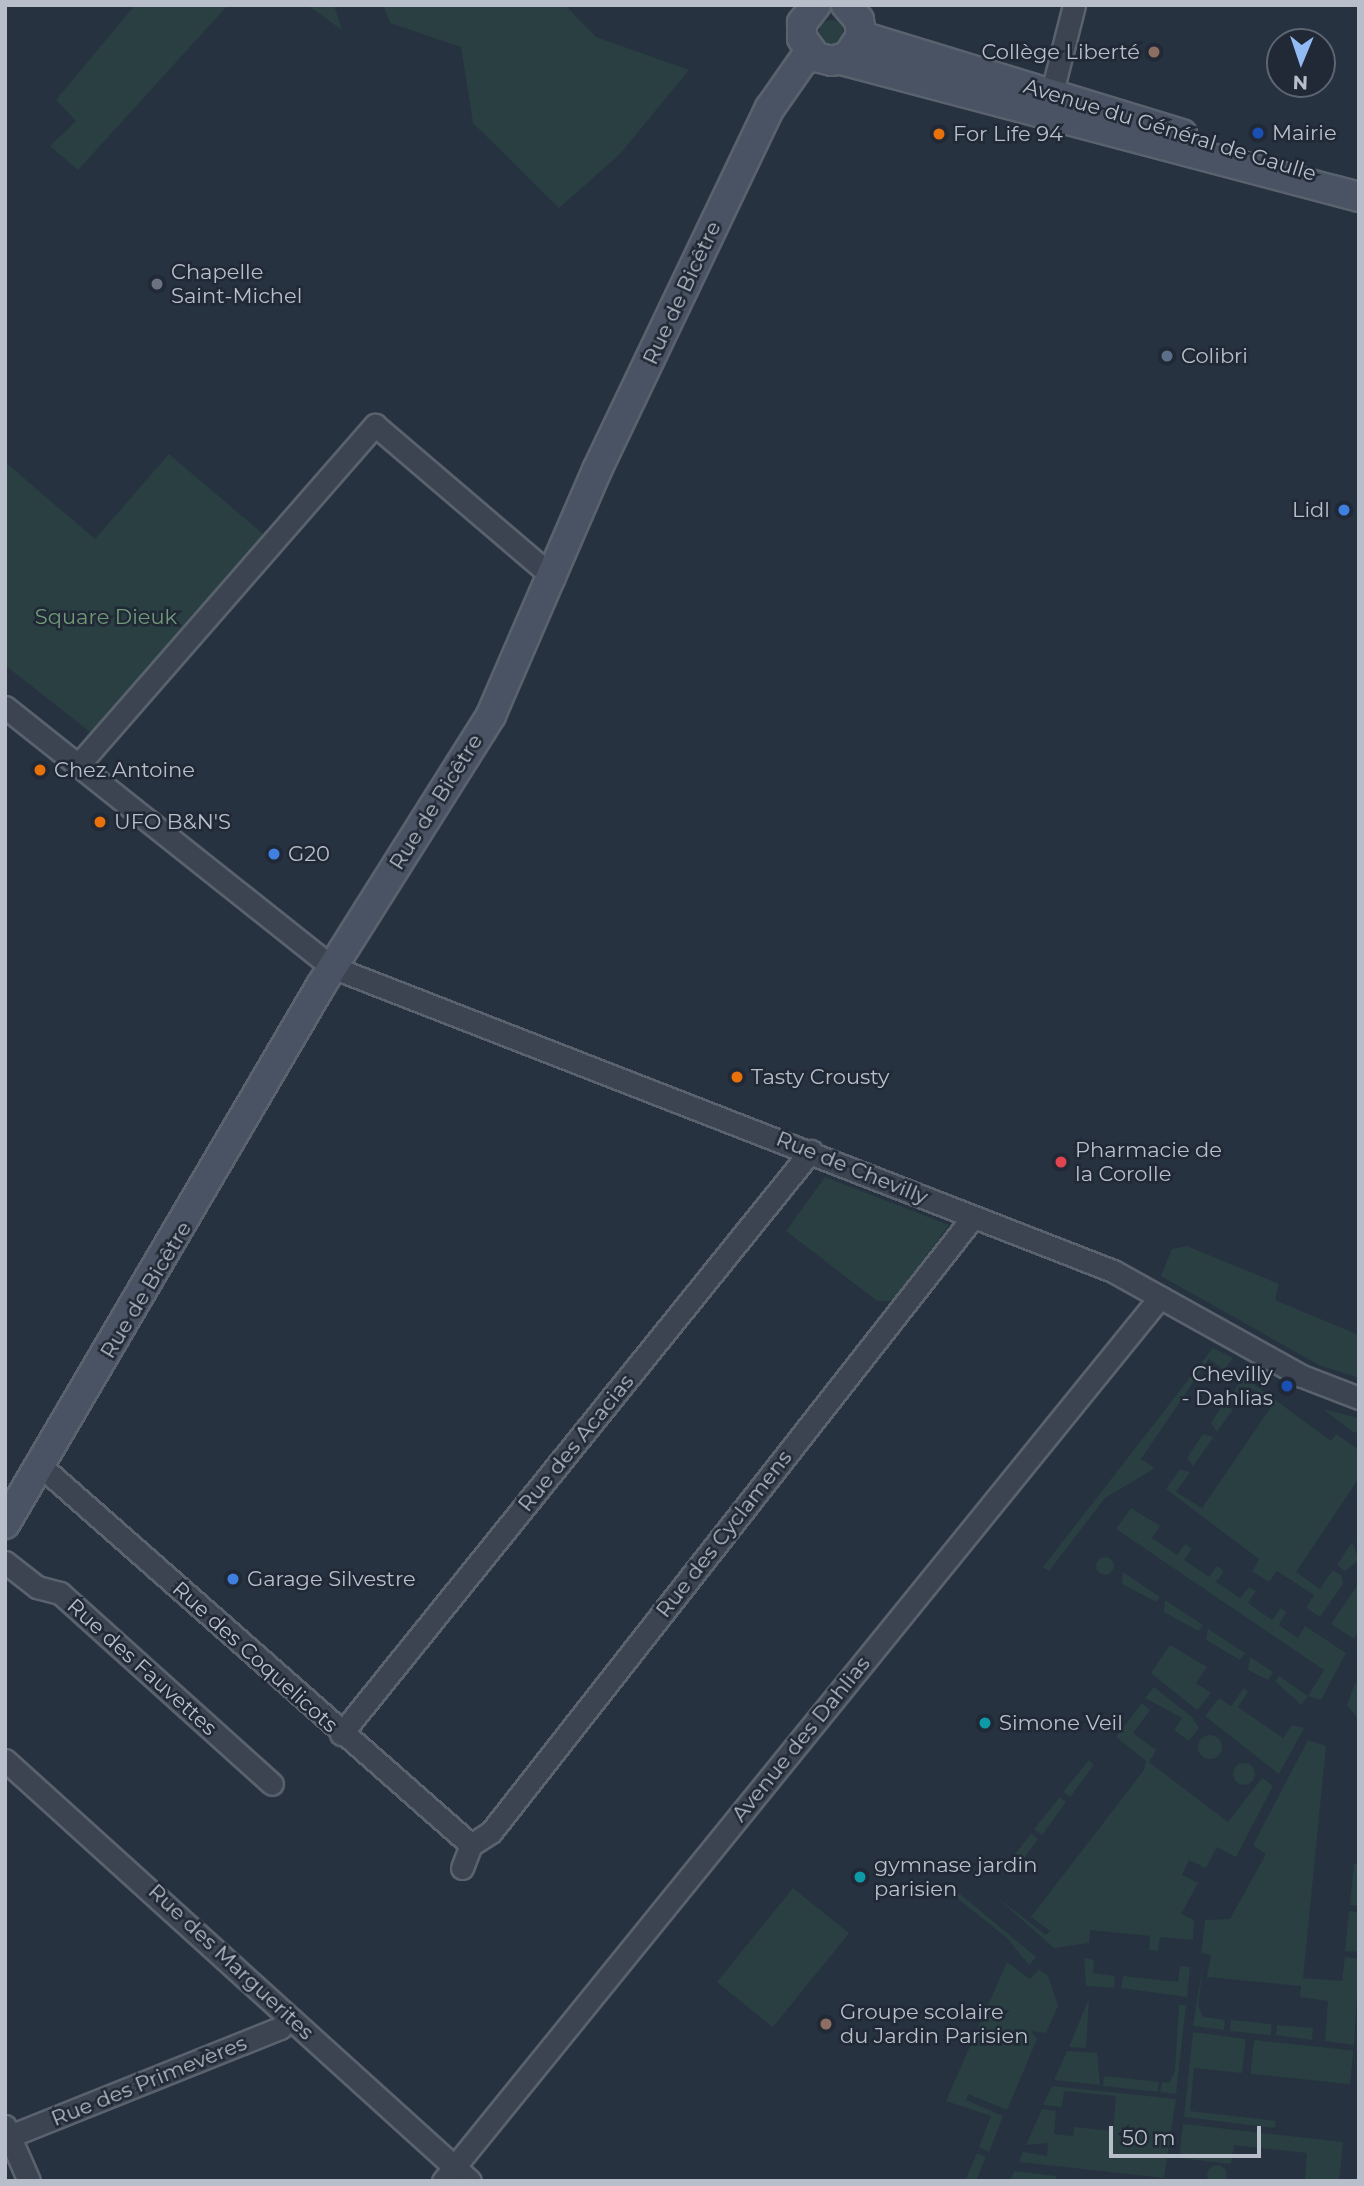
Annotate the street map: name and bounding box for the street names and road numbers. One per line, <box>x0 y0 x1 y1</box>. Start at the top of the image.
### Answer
street label: Avenue du Général de Gaulle <box>1021 73 1319 187</box>
street label: Rue de Bicêtre <box>638 217 726 369</box>
street label: Rue de Bicêtre <box>384 730 488 874</box>
street label: Rue de Chevilly <box>773 1126 931 1210</box>
street label: Rue de Bicêtre <box>95 1217 197 1363</box>
street label: Rue des Acacias <box>513 1369 639 1517</box>
street label: Rue des Cyclamens <box>651 1445 797 1623</box>
street label: Rue des Coquelicots <box>167 1576 343 1738</box>
street label: Rue des Fauvettes <box>62 1593 222 1741</box>
street label: Avenue des Dahlias <box>727 1651 875 1827</box>
street label: Rue des Marguerites <box>143 1879 319 2045</box>
street label: Rue des Primevères <box>48 2030 250 2132</box>

